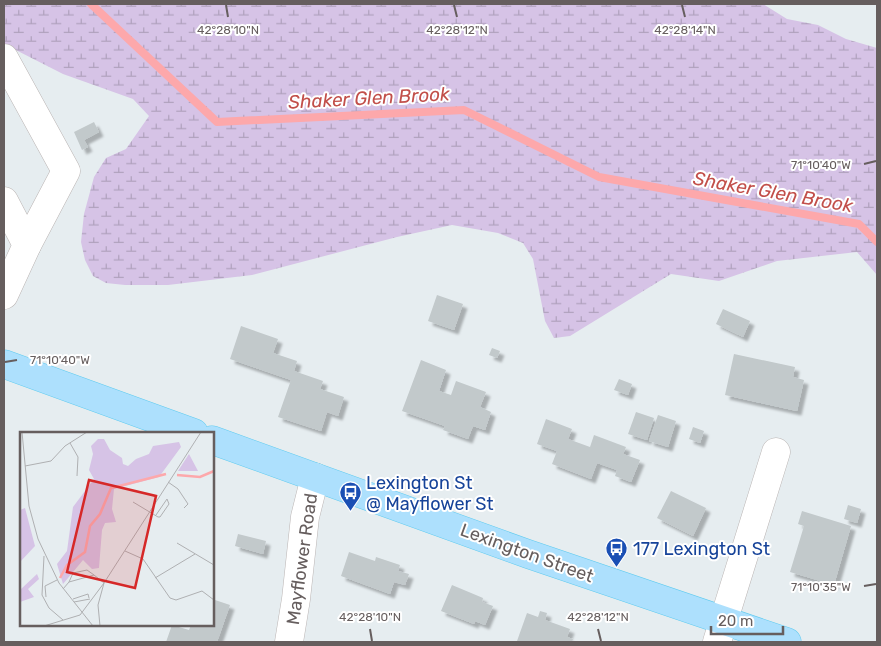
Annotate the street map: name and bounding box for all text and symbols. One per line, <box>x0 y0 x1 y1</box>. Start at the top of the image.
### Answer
text: 42°28'10"N <box>197 23 259 37</box>
text: 42°28'12"N <box>426 23 488 37</box>
text: 42°28'14"N <box>654 23 716 37</box>
water label: Shaker Glen Brook <box>288 82 451 114</box>
text: 71°10'40"W <box>791 158 851 172</box>
water label: Shaker Glen Brook <box>691 167 855 217</box>
text: 71°10'40"W <box>30 353 90 367</box>
inset map <box>20 432 214 626</box>
place label: Lexington St @ Mayflower St <box>366 472 494 515</box>
bus stop icon: Lexington St @ Mayflower St <box>338 481 362 512</box>
street label: Mayflower Road <box>282 492 322 626</box>
street label: Lexington Street <box>457 519 597 587</box>
bus stop icon: 177 Lexington St <box>605 537 629 568</box>
place label: 177 Lexington St <box>633 538 770 560</box>
text: 71°10'35"W <box>791 580 851 594</box>
scale bar <box>711 604 784 636</box>
text: 42°28'10"N <box>339 610 401 624</box>
text: 42°28'12"N <box>567 610 629 624</box>
text: 20 m <box>718 612 753 630</box>

